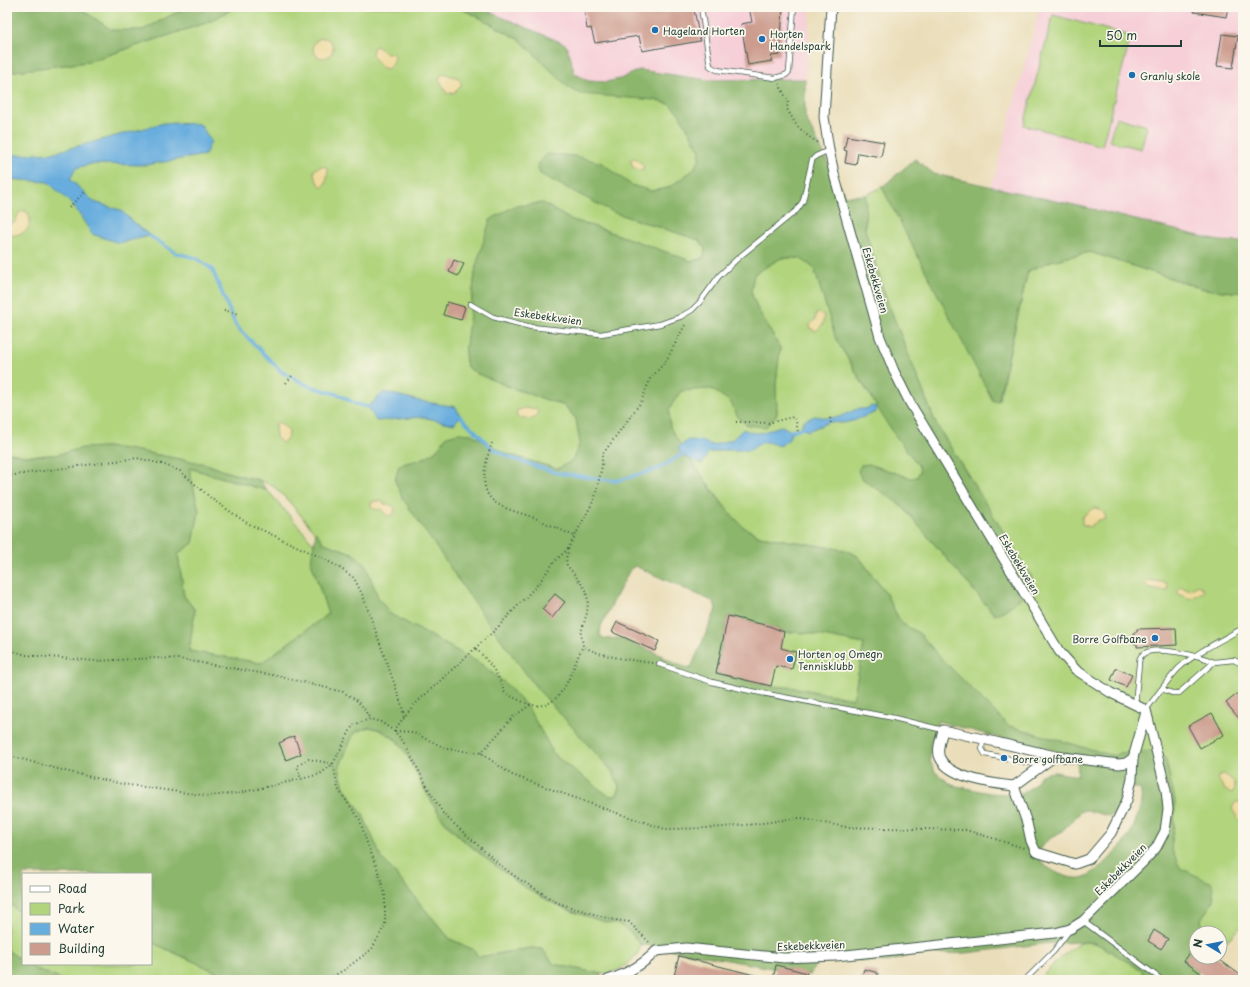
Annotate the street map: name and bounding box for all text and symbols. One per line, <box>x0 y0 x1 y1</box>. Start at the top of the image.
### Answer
scale bar <box>1100 22 1181 48</box>
place label: Hageland Horten <box>663 23 745 38</box>
marker: Hageland Horten <box>650 25 660 35</box>
place label: Horten Handelspark <box>770 26 831 53</box>
text: 50 m <box>1106 26 1137 44</box>
marker: Horten Handelspark <box>757 34 767 44</box>
place label: Granly skole <box>1140 68 1201 84</box>
marker: Granly skole <box>1127 70 1137 80</box>
street label: Eskebekkveien <box>859 245 893 315</box>
street label: Eskebekkveien <box>513 304 583 328</box>
street label: Eskebekkveien <box>996 531 1044 597</box>
place label: Borre Golfbane <box>1072 631 1147 646</box>
marker: Borre Golfbane <box>1150 633 1160 643</box>
place label: Horten og Omegn Tennisklubb <box>798 646 883 673</box>
marker: Horten og Omegn Tennisklubb <box>785 654 795 664</box>
place label: Borre golfbane <box>1012 751 1084 766</box>
marker: Borre golfbane <box>999 753 1009 763</box>
street label: Eskebekkveien <box>1091 840 1149 898</box>
legend <box>22 873 152 965</box>
text: Road <box>58 879 87 897</box>
text: Park <box>58 899 85 917</box>
text: Water <box>58 919 95 937</box>
north arrow <box>1188 925 1228 965</box>
street label: Eskebekkveien <box>777 936 845 954</box>
text: N <box>1189 937 1207 949</box>
text: Building <box>58 939 105 957</box>

